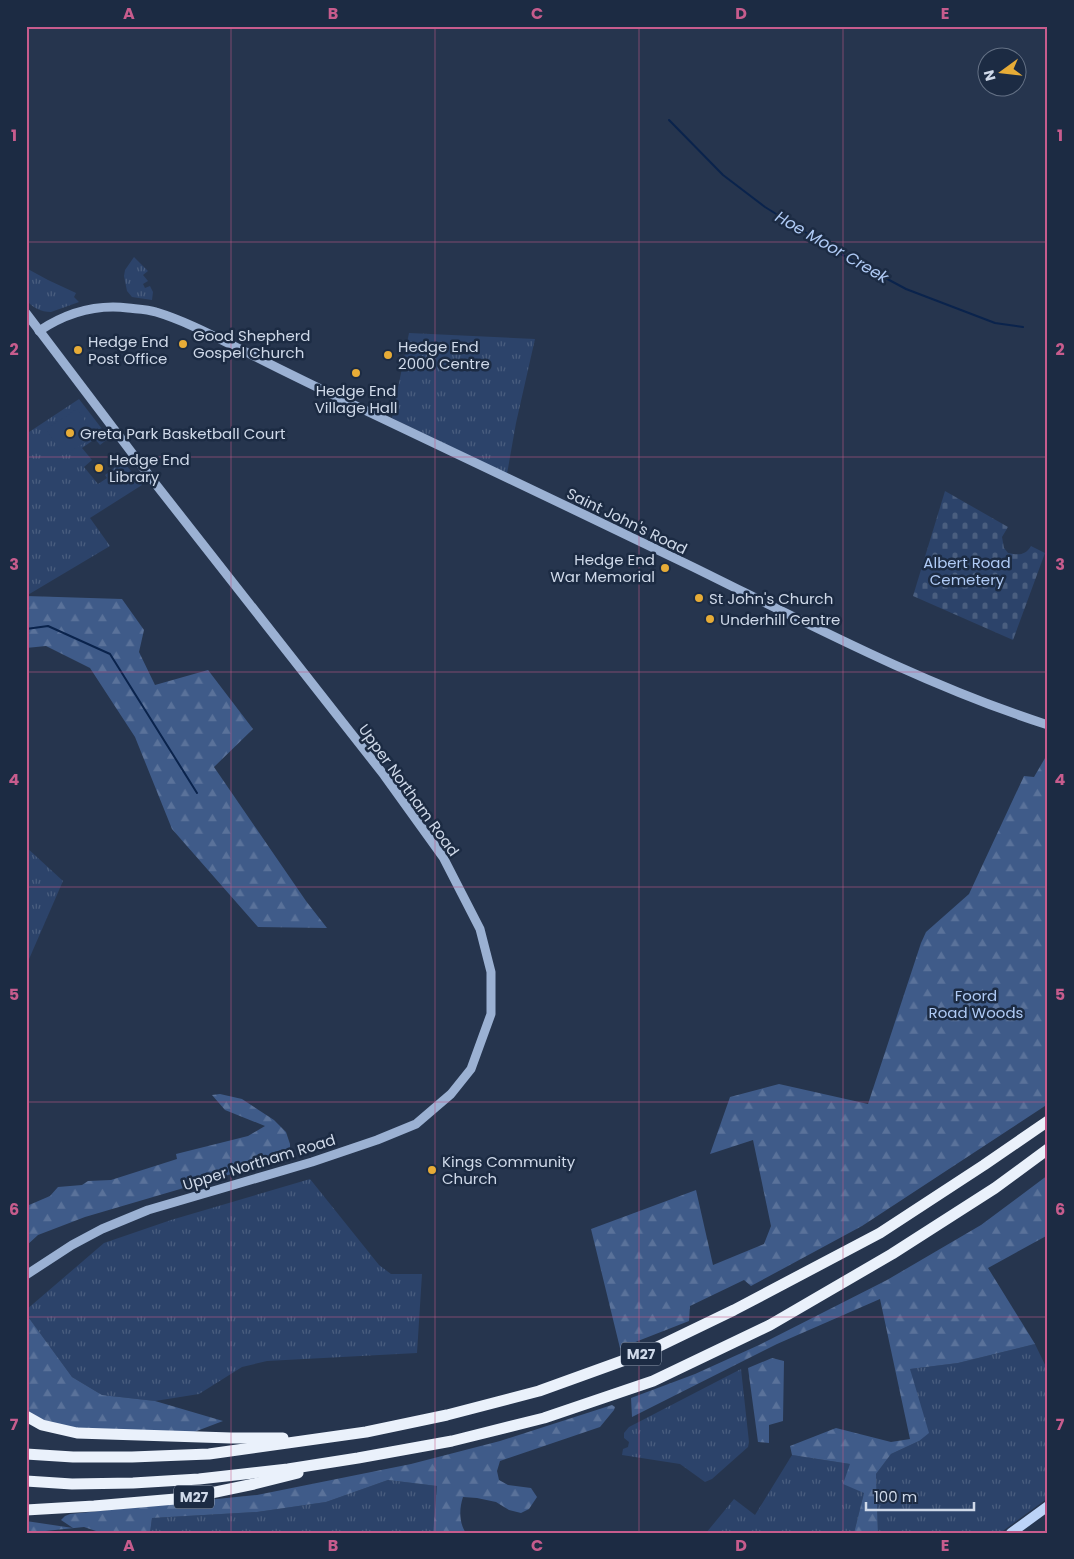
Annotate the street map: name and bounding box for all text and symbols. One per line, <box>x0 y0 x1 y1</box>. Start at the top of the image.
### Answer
text: A <box>123 2 135 25</box>
text: B <box>328 2 338 25</box>
text: C <box>531 2 543 25</box>
text: D <box>735 2 747 25</box>
text: E <box>941 2 949 25</box>
north arrow <box>976 48 1026 98</box>
text: N <box>978 68 1000 83</box>
text: 1 <box>11 124 17 147</box>
text: 1 <box>1057 124 1063 147</box>
water label: Hoe Moor Creek <box>771 205 894 289</box>
place label: Good Shepherd Gospel Church <box>193 325 311 363</box>
place label: Hedge End Post Office <box>88 331 169 369</box>
place label: Hedge End 2000 Centre <box>398 336 490 374</box>
text: 2 <box>9 338 19 361</box>
marker: Good Shepherd Gospel Church <box>177 338 189 350</box>
text: 2 <box>1055 338 1065 361</box>
marker: Hedge End Post Office <box>72 344 84 356</box>
marker: Hedge End 2000 Centre <box>382 349 394 361</box>
marker: Hedge End Village Hall <box>350 367 362 379</box>
place label: Hedge End Village Hall <box>315 380 397 418</box>
place label: Greta Park Basketball Court <box>80 423 285 444</box>
marker: Greta Park Basketball Court <box>64 427 76 439</box>
place label: Hedge End Library <box>109 449 190 487</box>
marker: Hedge End Library <box>93 462 105 474</box>
street label: Saint John's Road <box>563 483 691 559</box>
place label: Hedge End War Memorial <box>550 549 655 587</box>
park label: Albert Road Cemetery <box>923 552 1011 590</box>
text: 3 <box>9 553 19 576</box>
text: 3 <box>1055 553 1065 576</box>
marker: Hedge End War Memorial <box>659 562 671 574</box>
place label: St John's Church <box>709 588 833 609</box>
marker: St John's Church <box>693 592 705 604</box>
place label: Underhill Centre <box>720 609 840 630</box>
marker: Underhill Centre <box>704 613 716 625</box>
street label: Upper Northam Road <box>354 720 464 860</box>
text: 4 <box>9 768 20 791</box>
text: 4 <box>1055 768 1066 791</box>
text: 5 <box>9 983 19 1006</box>
text: 5 <box>1055 983 1065 1006</box>
park label: Foord Road Woods <box>929 985 1024 1023</box>
street label: Upper Northam Road <box>180 1129 338 1195</box>
place label: Kings Community Church <box>442 1151 576 1189</box>
marker: Kings Community Church <box>426 1164 438 1176</box>
text: 6 <box>9 1198 19 1221</box>
text: 6 <box>1055 1198 1065 1221</box>
road number: M27 <box>621 1342 661 1366</box>
text: 7 <box>10 1413 19 1436</box>
text: 7 <box>1056 1413 1065 1436</box>
scale bar <box>866 1479 974 1511</box>
road number: M27 <box>174 1485 214 1508</box>
text: 100 m <box>874 1486 917 1507</box>
text: A <box>123 1534 135 1557</box>
text: B <box>328 1534 338 1557</box>
text: C <box>531 1534 543 1557</box>
text: D <box>735 1534 747 1557</box>
text: E <box>941 1534 949 1557</box>

